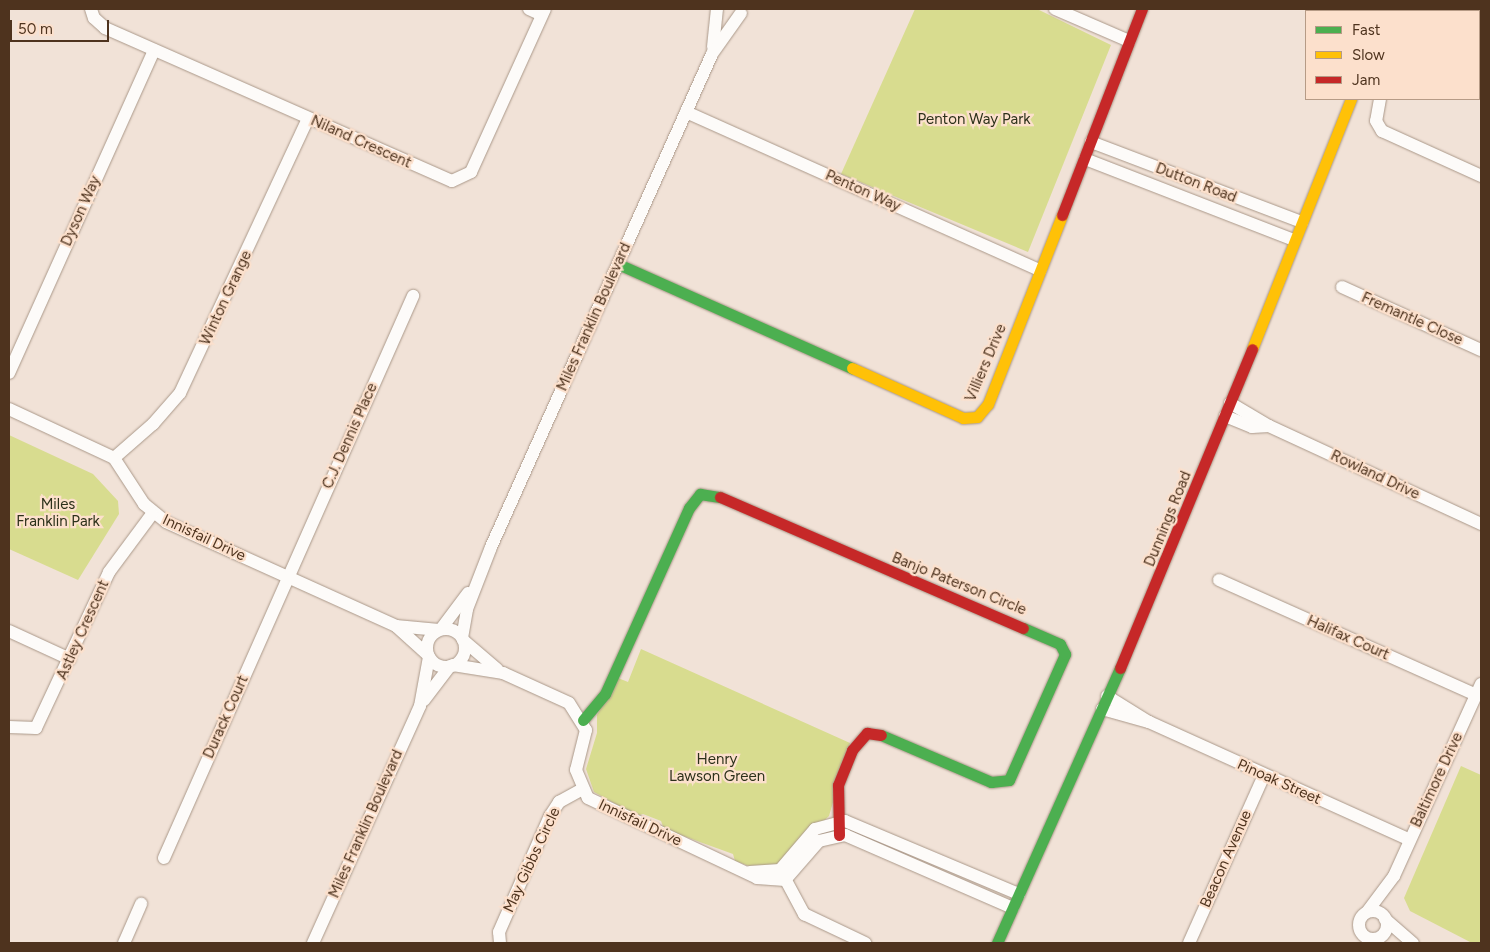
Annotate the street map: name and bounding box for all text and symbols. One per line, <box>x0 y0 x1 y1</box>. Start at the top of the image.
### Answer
scale bar <box>12 10 111 42</box>
legend <box>1305 10 1480 100</box>
text: 50 m <box>18 20 53 38</box>
text: Fast <box>1352 21 1380 39</box>
text: Slow <box>1352 46 1385 64</box>
text: Jam <box>1352 71 1380 89</box>
park label: Penton Way Park <box>918 111 1030 129</box>
street label: Niland Crescent <box>308 112 414 172</box>
street label: Dutton Road <box>1153 159 1239 207</box>
street label: Penton Way <box>822 166 904 216</box>
street label: Dyson Way <box>57 173 105 249</box>
street label: Miles Franklin Boulevard <box>553 240 635 394</box>
street label: Winton Grange <box>196 248 256 348</box>
street label: Fremantle Close <box>1359 289 1465 349</box>
street label: Villiers Drive <box>962 321 1010 405</box>
street label: C.J. Dennis Place <box>319 380 381 492</box>
street label: Rowland Drive <box>1328 447 1422 503</box>
street label: Dunnings Road <box>1141 469 1195 569</box>
park label: Miles Franklin Park <box>16 495 100 530</box>
street label: Innisfail Drive <box>160 511 248 565</box>
street label: Banjo Paterson Circle <box>889 549 1029 619</box>
street label: Astley Crescent <box>53 577 113 683</box>
street label: Halifax Court <box>1304 612 1392 664</box>
street label: Durack Court <box>200 673 252 761</box>
street label: Baltimore Drive <box>1407 730 1467 830</box>
street label: Miles Franklin Boulevard <box>325 747 407 901</box>
park label: Henry Lawson Green <box>669 750 765 785</box>
street label: Pinoak Street <box>1234 756 1324 808</box>
street label: Innisfail Drive <box>596 796 684 850</box>
street label: May Gibbs Circle <box>500 805 564 915</box>
street label: Beacon Avenue <box>1197 808 1255 910</box>

